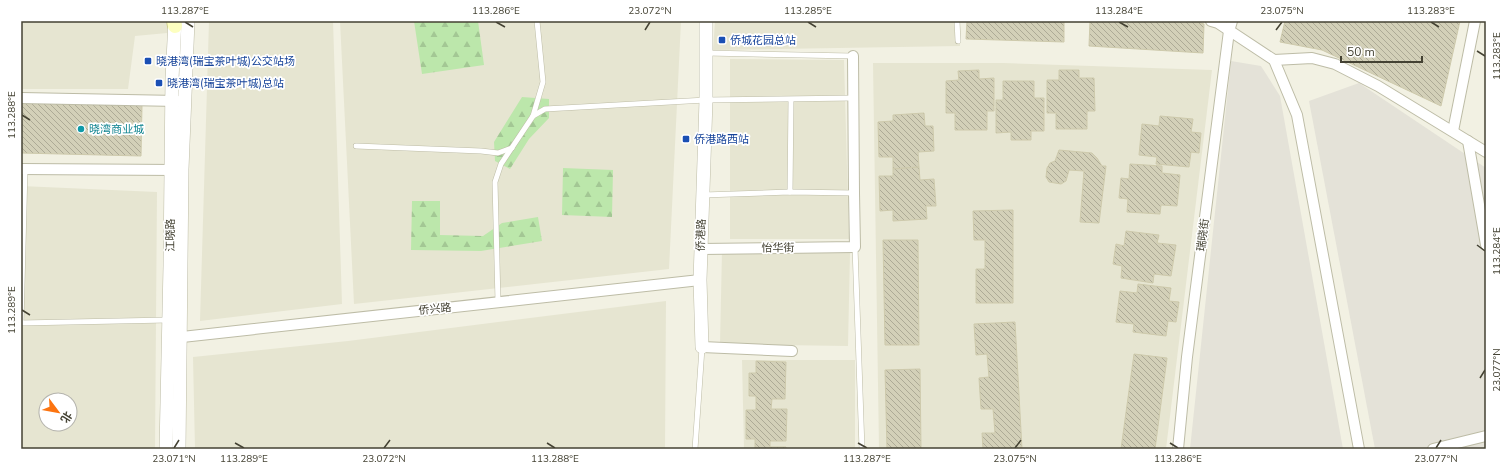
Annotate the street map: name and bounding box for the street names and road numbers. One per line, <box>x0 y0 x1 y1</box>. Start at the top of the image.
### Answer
street label: 侨港路 <box>693 218 709 252</box>
street label: 瑞晓街 <box>1194 218 1212 252</box>
street label: 江晓路 <box>163 219 178 252</box>
street label: 怡华街 <box>761 240 795 256</box>
street label: 侨兴路 <box>418 300 452 318</box>

